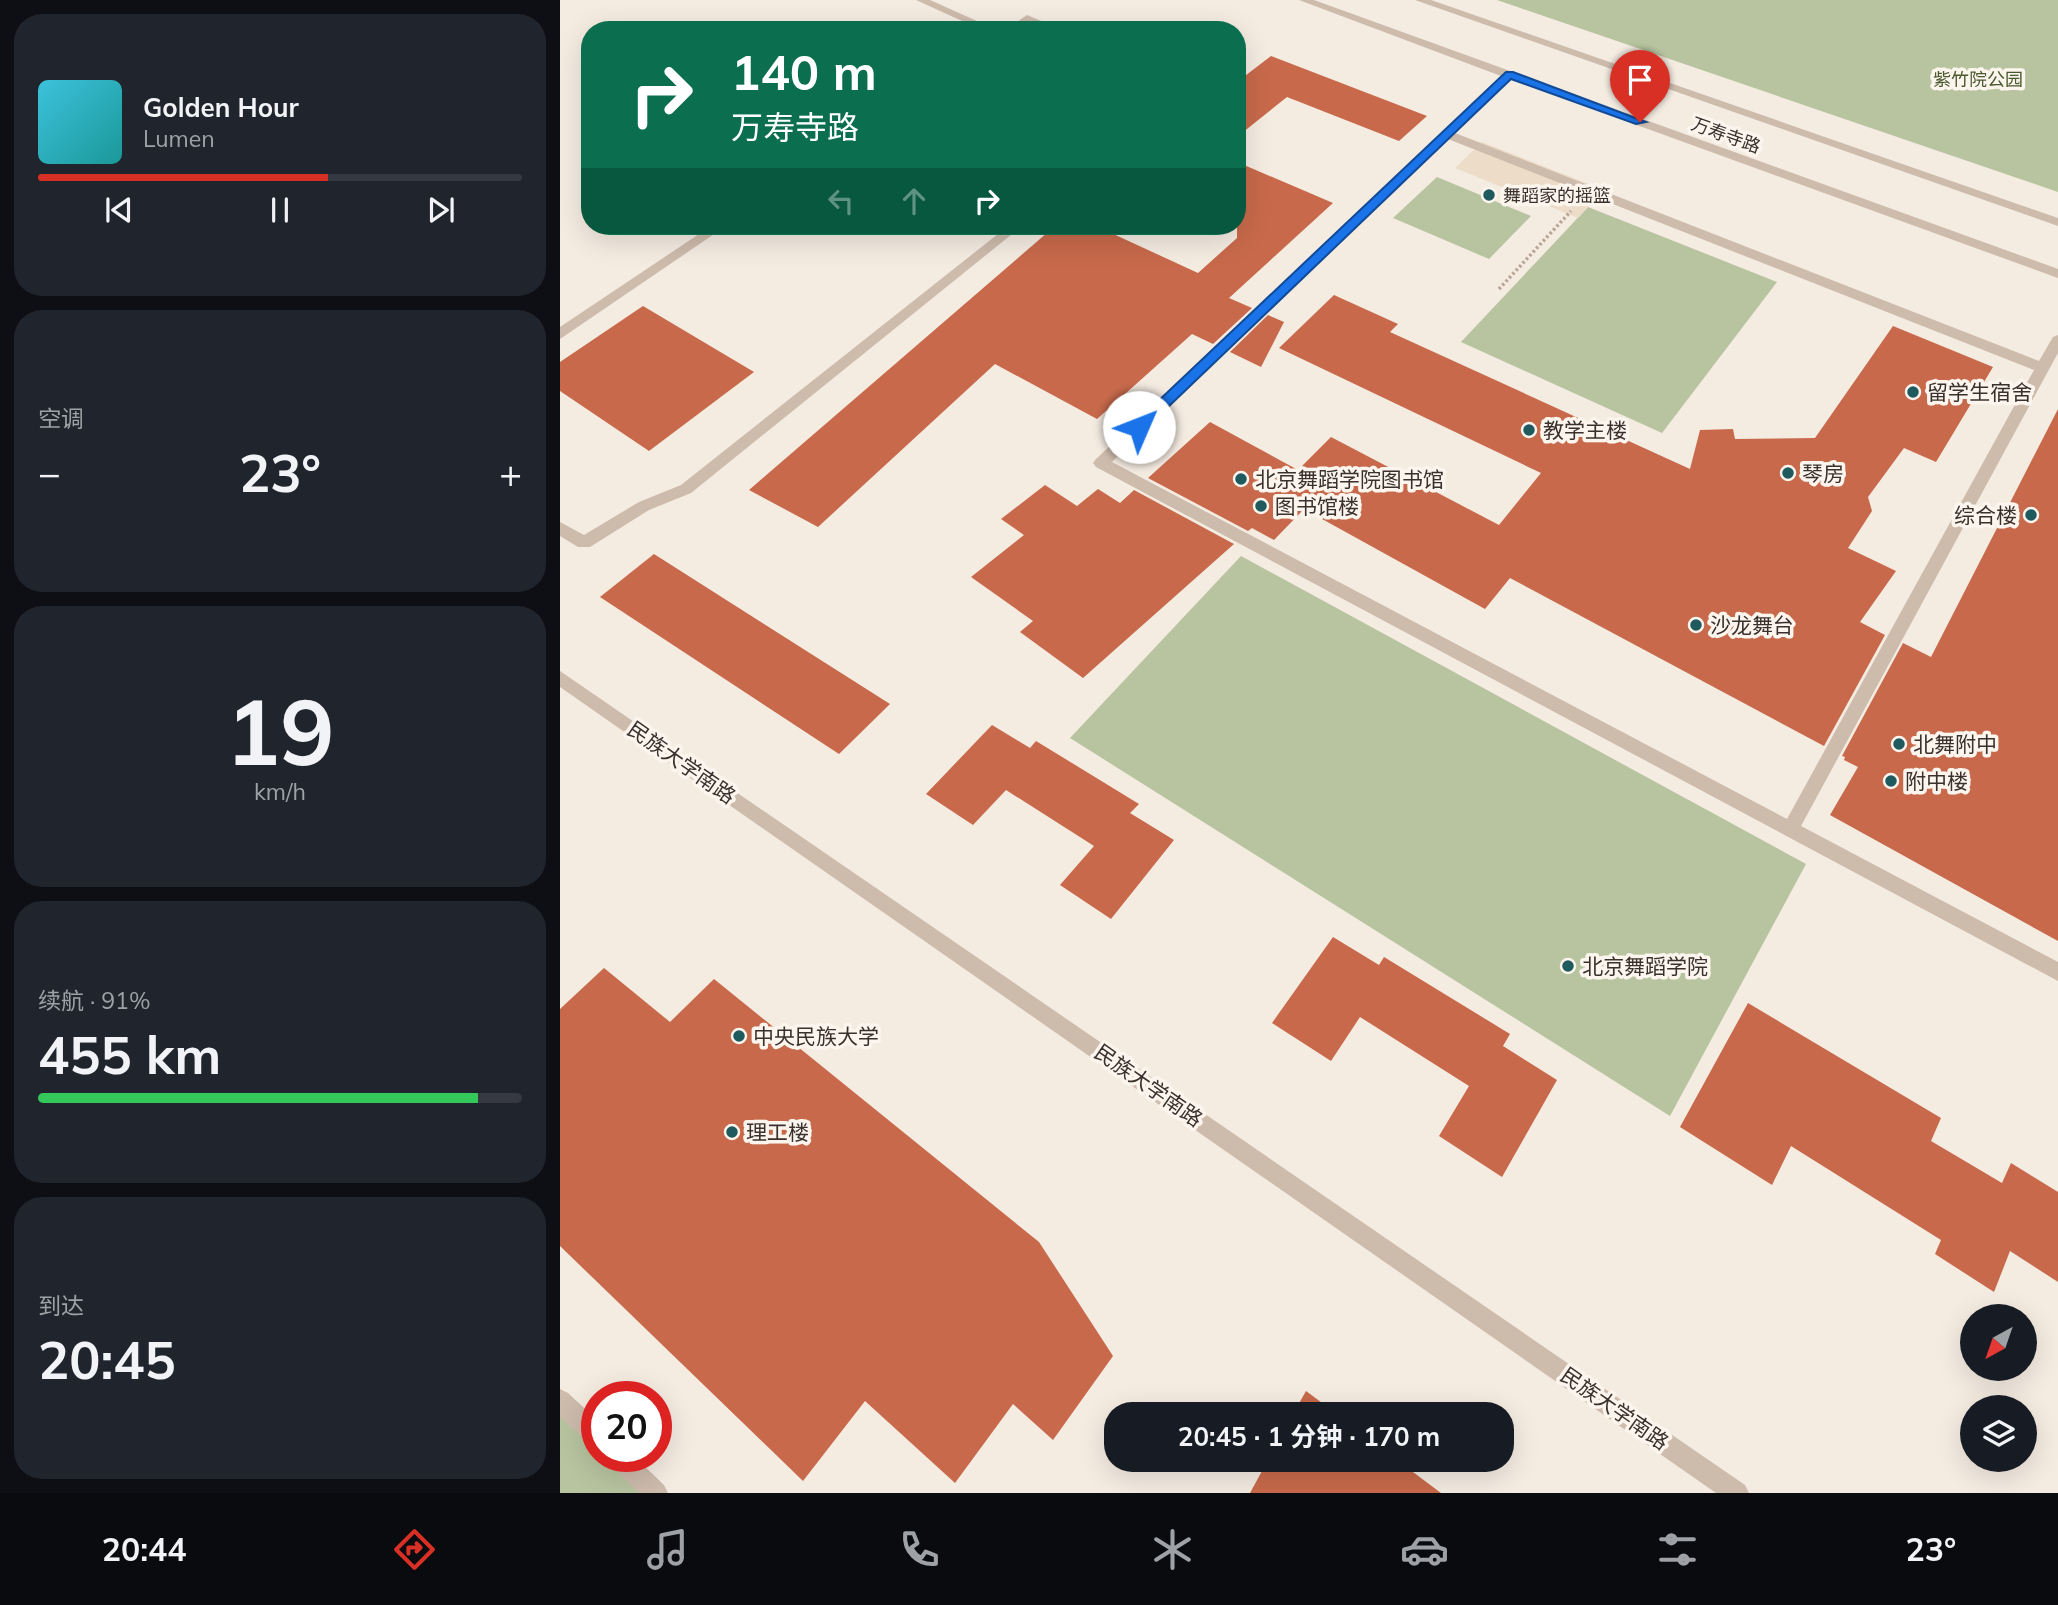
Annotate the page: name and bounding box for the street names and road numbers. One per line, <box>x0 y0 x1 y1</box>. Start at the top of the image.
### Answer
street label: 万寿寺路 <box>1688 112 1764 158</box>
street label: 民族大学南路 <box>623 715 741 809</box>
street label: 民族大学南路 <box>1090 1038 1208 1132</box>
street label: 民族大学南路 <box>1556 1361 1674 1455</box>

